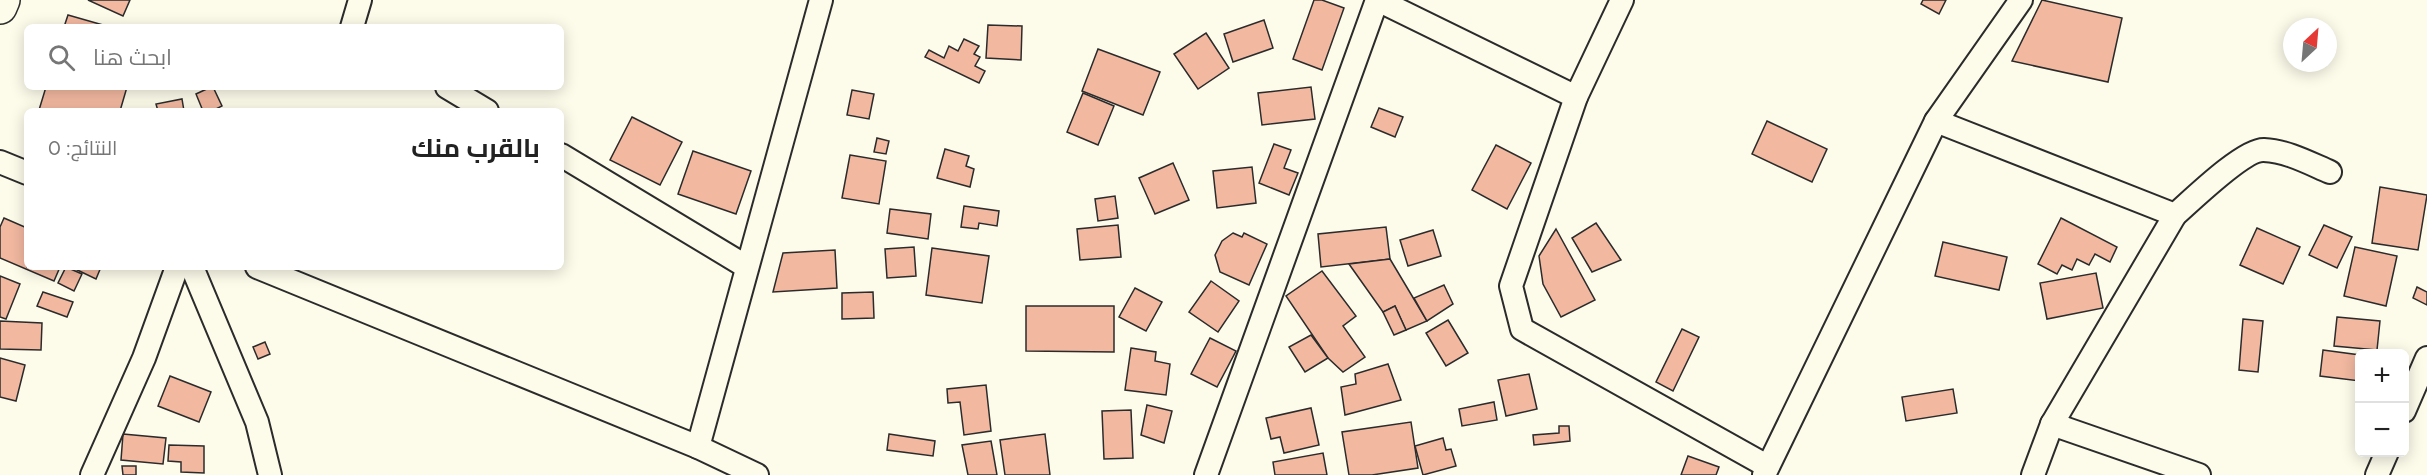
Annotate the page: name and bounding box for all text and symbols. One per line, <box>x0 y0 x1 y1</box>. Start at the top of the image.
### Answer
north arrow <box>2283 18 2337 72</box>
search box <box>24 24 564 90</box>
icon: search <box>45 41 78 74</box>
text: ابحث هنا <box>93 44 172 71</box>
text: بالقرب منك <box>411 132 540 164</box>
text: النتائج: 0 <box>48 136 117 160</box>
map controls <box>2355 349 2409 457</box>
button: + <box>2355 349 2409 403</box>
button: − <box>2355 403 2409 457</box>

